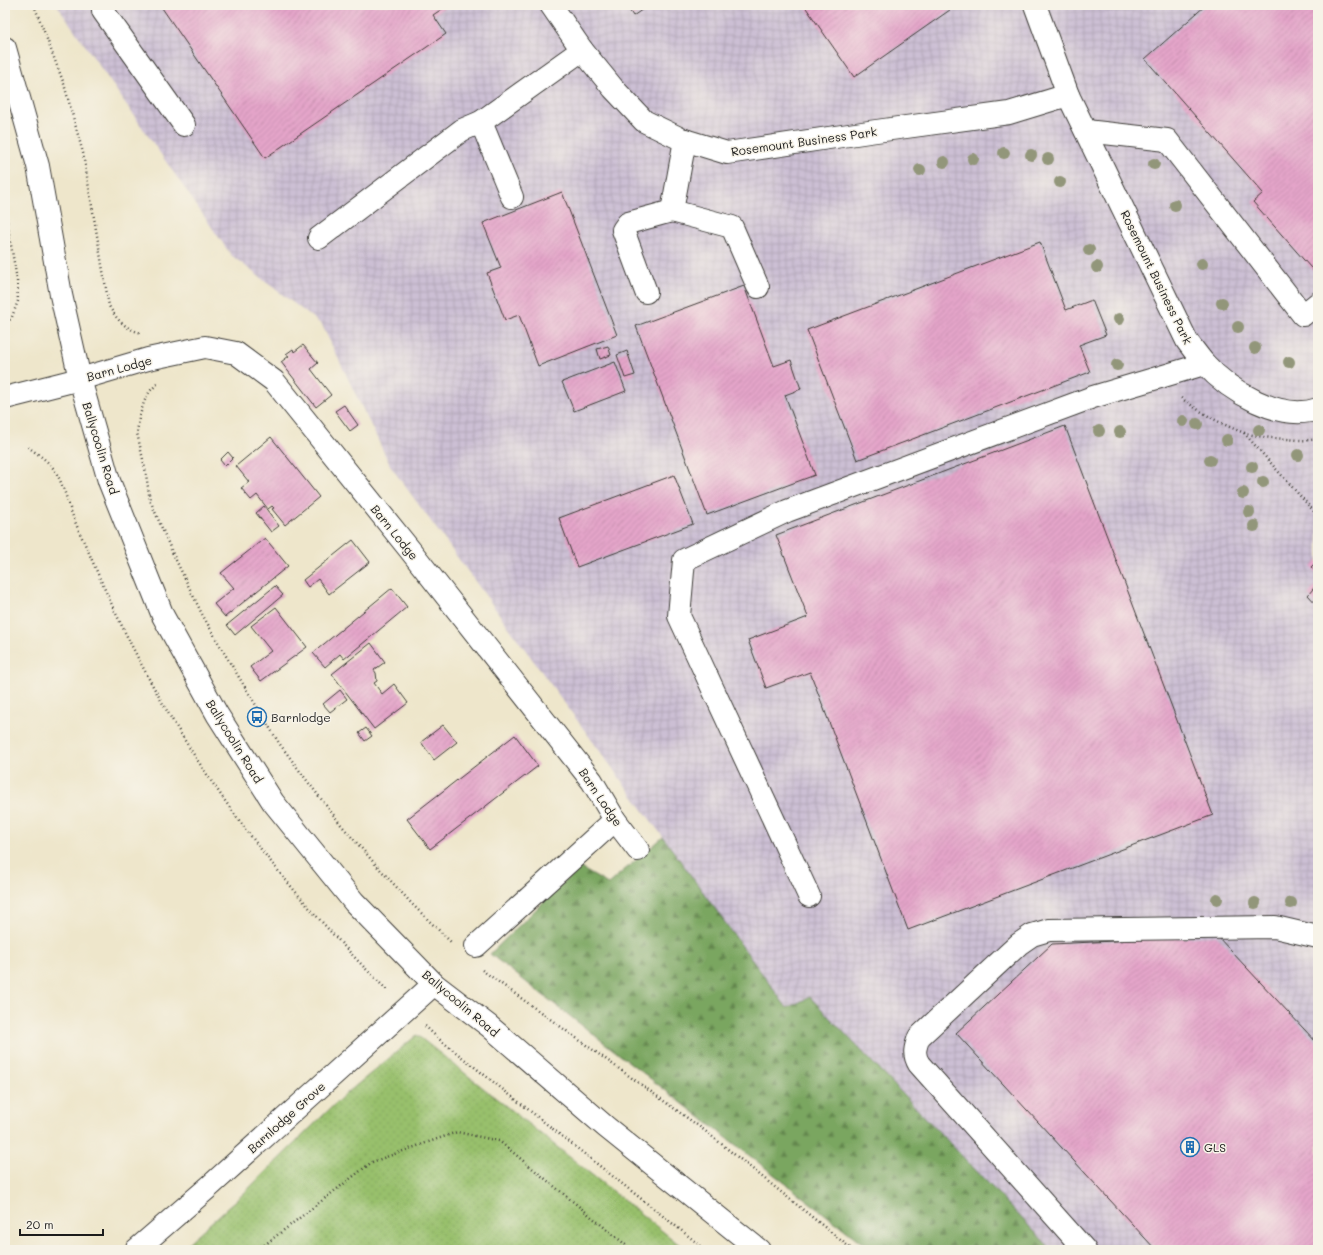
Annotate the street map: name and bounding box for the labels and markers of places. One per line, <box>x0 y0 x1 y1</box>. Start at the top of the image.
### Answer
bus stop icon: Barnlodge <box>246 706 268 728</box>
place label: Barnlodge <box>271 709 331 725</box>
building icon: GLS <box>1179 1136 1201 1158</box>
place label: GLS <box>1204 1139 1226 1155</box>

